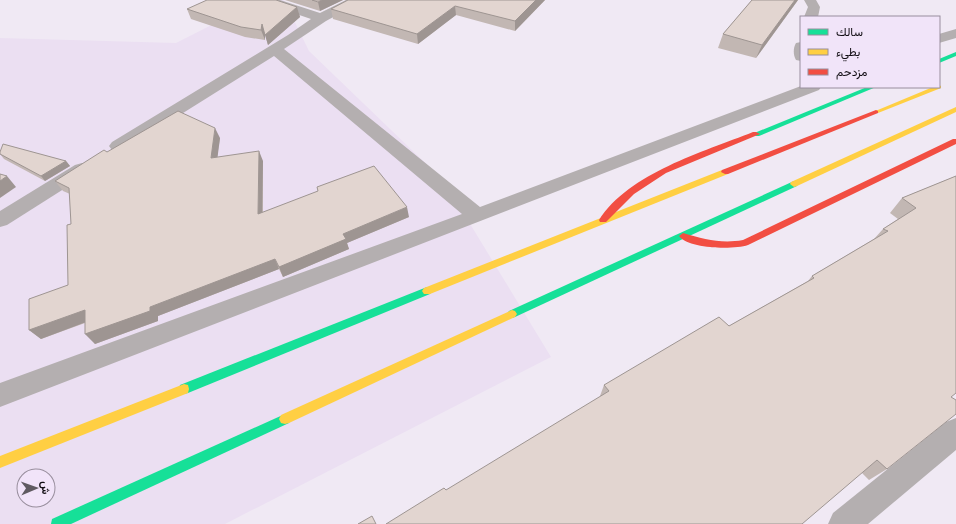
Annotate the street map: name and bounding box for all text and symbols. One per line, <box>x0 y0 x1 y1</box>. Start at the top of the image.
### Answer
legend <box>800 16 940 88</box>
text: سالك <box>836 25 863 39</box>
text: بطيء <box>836 45 860 62</box>
text: مزدحم <box>836 65 867 80</box>
north arrow <box>16 468 56 508</box>
text: ش <box>39 481 52 495</box>

